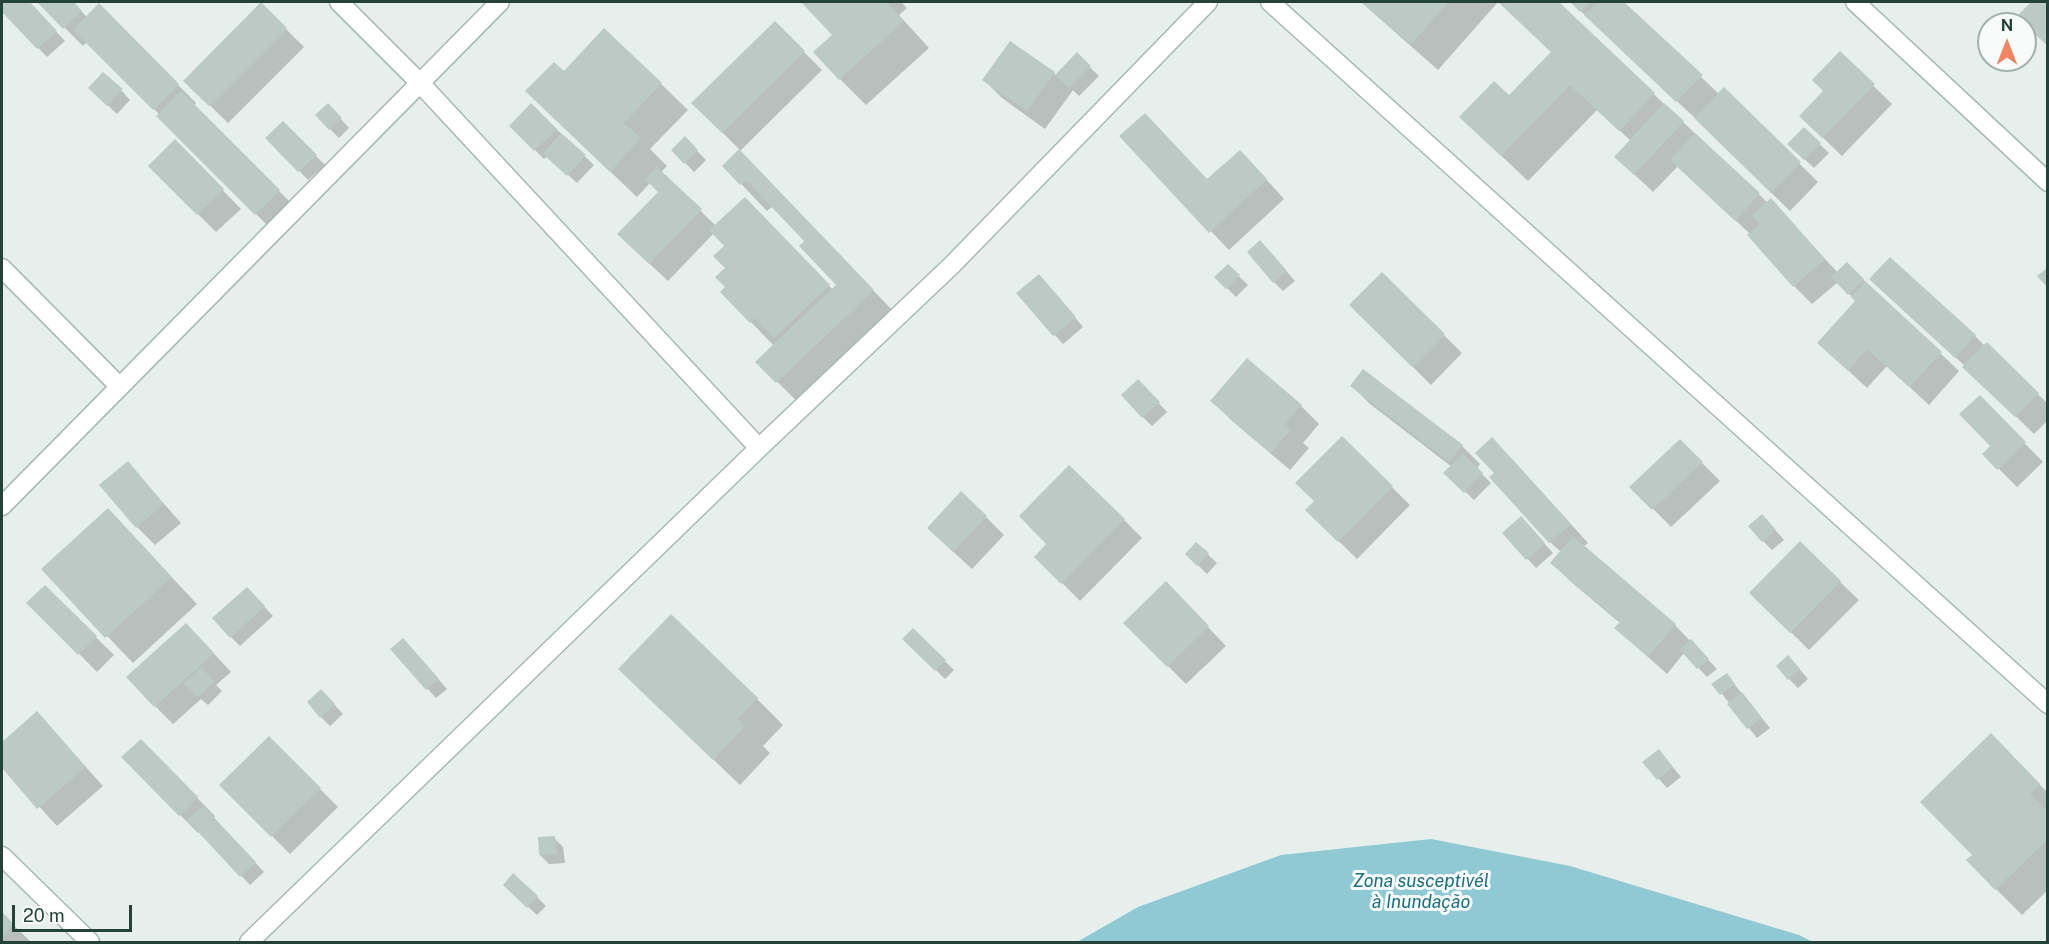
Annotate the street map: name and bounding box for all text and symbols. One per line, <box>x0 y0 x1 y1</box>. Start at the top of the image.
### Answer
north arrow <box>1977 12 2037 72</box>
text: N <box>2001 16 2013 35</box>
water label: Zona susceptivél à Inundação <box>1353 870 1489 912</box>
scale bar <box>15 893 135 931</box>
text: 20 m <box>23 905 65 926</box>

